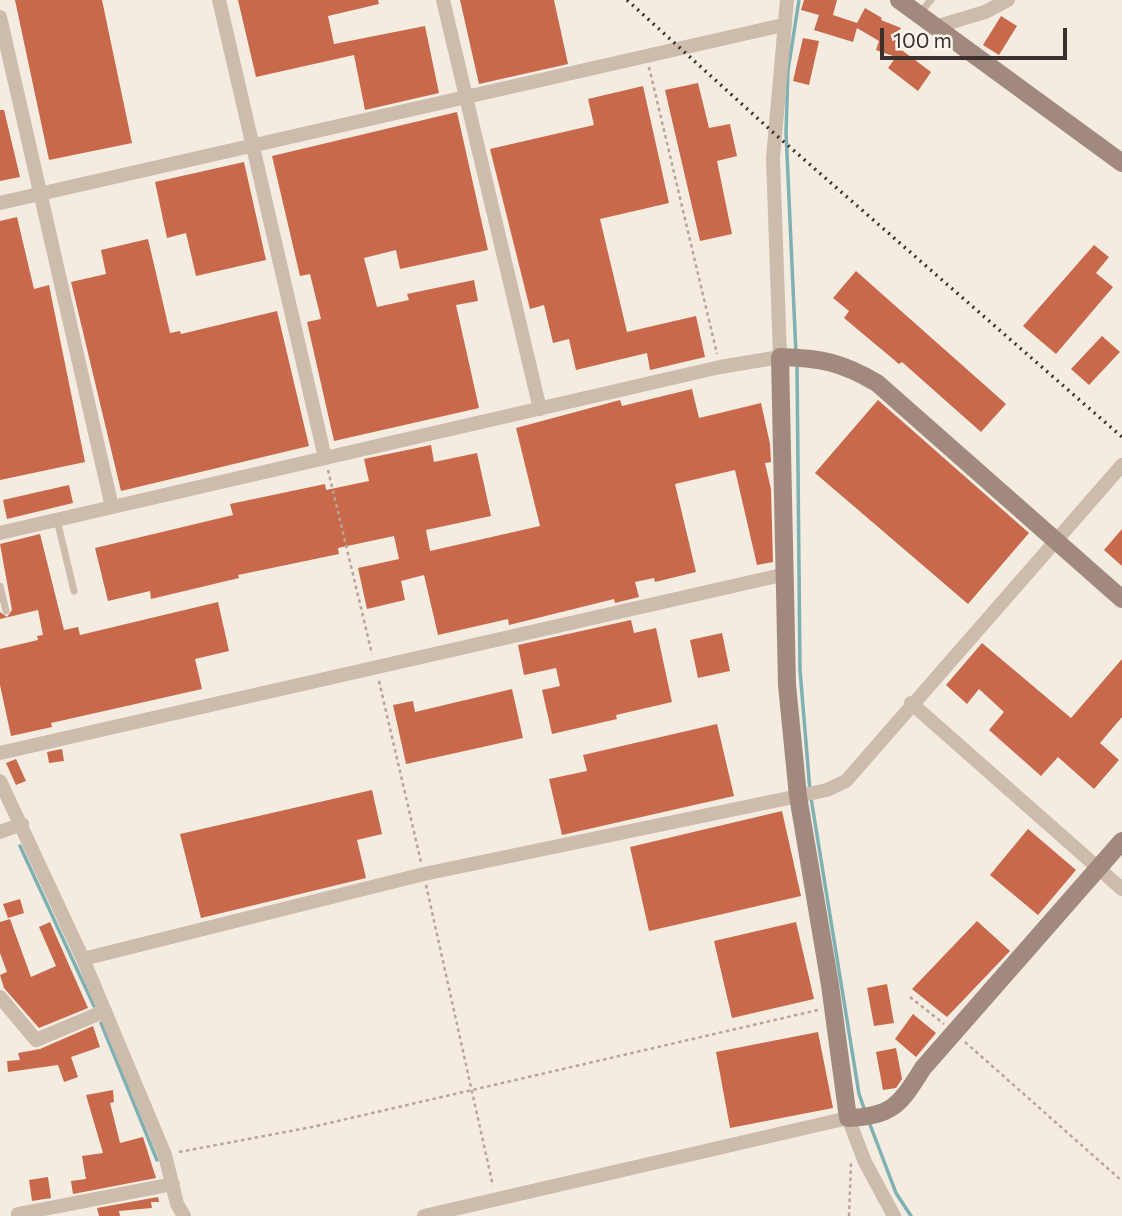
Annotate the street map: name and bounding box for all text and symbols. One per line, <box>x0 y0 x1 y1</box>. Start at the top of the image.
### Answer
scale bar <box>884 14 1071 58</box>
text: 100 m <box>893 27 952 52</box>

